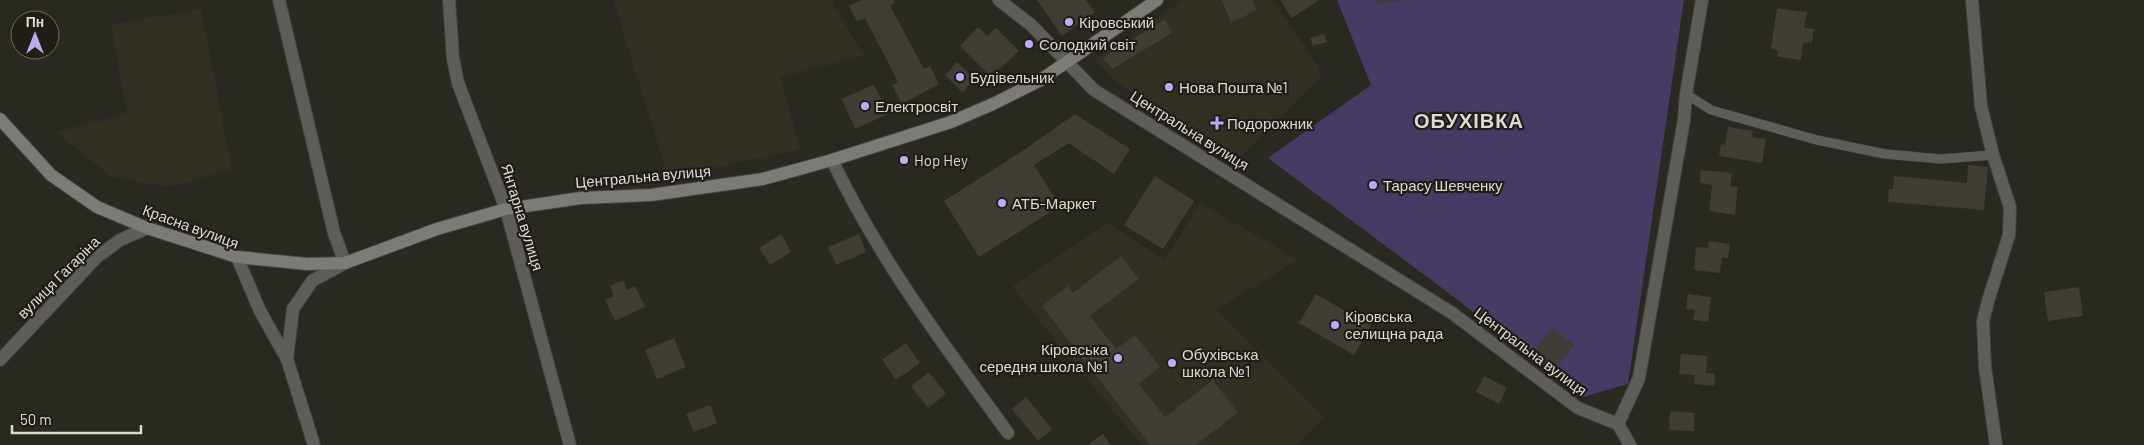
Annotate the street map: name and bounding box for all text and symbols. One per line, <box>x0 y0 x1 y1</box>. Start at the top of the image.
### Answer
north arrow <box>10 10 60 60</box>
text: Пн <box>26 13 44 30</box>
place label: Кіровський <box>1079 13 1154 31</box>
marker: Кіровський <box>1063 16 1075 28</box>
place label: Солодкий світ <box>1039 35 1136 53</box>
marker: Солодкий світ <box>1023 38 1035 50</box>
place label: Будівельник <box>970 68 1054 86</box>
marker: Будівельник <box>954 71 966 83</box>
place label: Нова Пошта №1 <box>1179 78 1288 96</box>
marker: Нова Пошта №1 <box>1163 81 1175 93</box>
street label: Центральна вулиця <box>1128 86 1252 174</box>
place label: Електросвіт <box>875 97 958 115</box>
marker: Електросвіт <box>859 100 871 112</box>
district label: ОБУХІВКА <box>1414 108 1524 132</box>
place label: Подорожник <box>1227 114 1313 132</box>
marker: Подорожник <box>1211 117 1223 129</box>
place label: Hop Hey <box>914 151 968 169</box>
marker: Hop Hey <box>898 154 910 166</box>
street label: Янтарна вулиця <box>498 161 548 273</box>
street label: Центральна вулиця <box>574 161 712 191</box>
place label: Тарасу Шевченку <box>1383 176 1503 194</box>
marker: Тарасу Шевченку <box>1367 179 1379 191</box>
place label: АТБ-Маркет <box>1012 194 1097 212</box>
marker: АТБ-Маркет <box>996 197 1008 209</box>
street label: Красна вулиця <box>140 200 242 252</box>
street label: вулиця Гагаріна <box>13 232 103 322</box>
street label: Центральна вулиця <box>1471 303 1591 399</box>
place label: Кіровська селищна рада <box>1345 307 1444 342</box>
marker: Кіровська селищна рада <box>1329 319 1341 331</box>
place label: Кіровська середня школа №1 <box>979 340 1109 375</box>
place label: Обухівська школа №1 <box>1182 345 1259 380</box>
marker: Кіровська середня школа №1 <box>1112 352 1124 364</box>
marker: Обухівська школа №1 <box>1166 357 1178 369</box>
scale bar <box>12 402 141 434</box>
text: 50 m <box>20 410 52 428</box>

